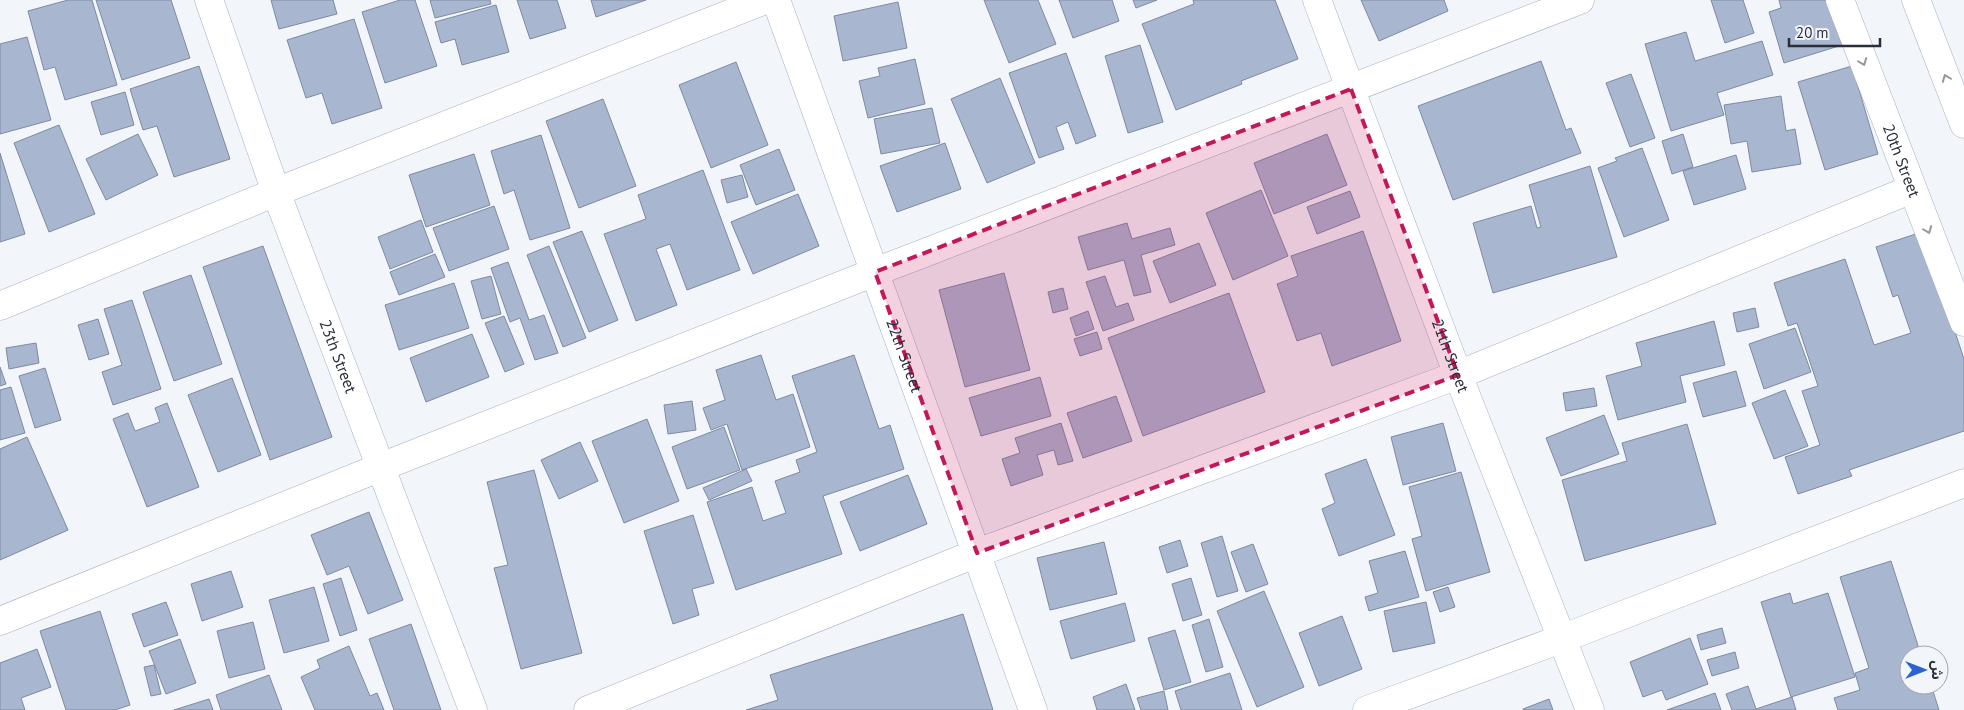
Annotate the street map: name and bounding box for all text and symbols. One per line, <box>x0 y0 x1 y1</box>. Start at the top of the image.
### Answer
scale bar <box>1789 15 1880 47</box>
text: 20 m <box>1796 23 1829 42</box>
one-way arrow <box>1857 57 1867 66</box>
one-way arrow <box>1942 75 1952 83</box>
street label: 20th Street <box>1879 121 1925 200</box>
one-way arrow <box>1922 225 1932 234</box>
street label: 22th Street <box>882 316 927 396</box>
street label: 21th Street <box>1428 316 1474 396</box>
street label: 23th Street <box>315 317 362 396</box>
north arrow <box>1899 645 1949 695</box>
text: ش <box>1928 660 1946 680</box>

